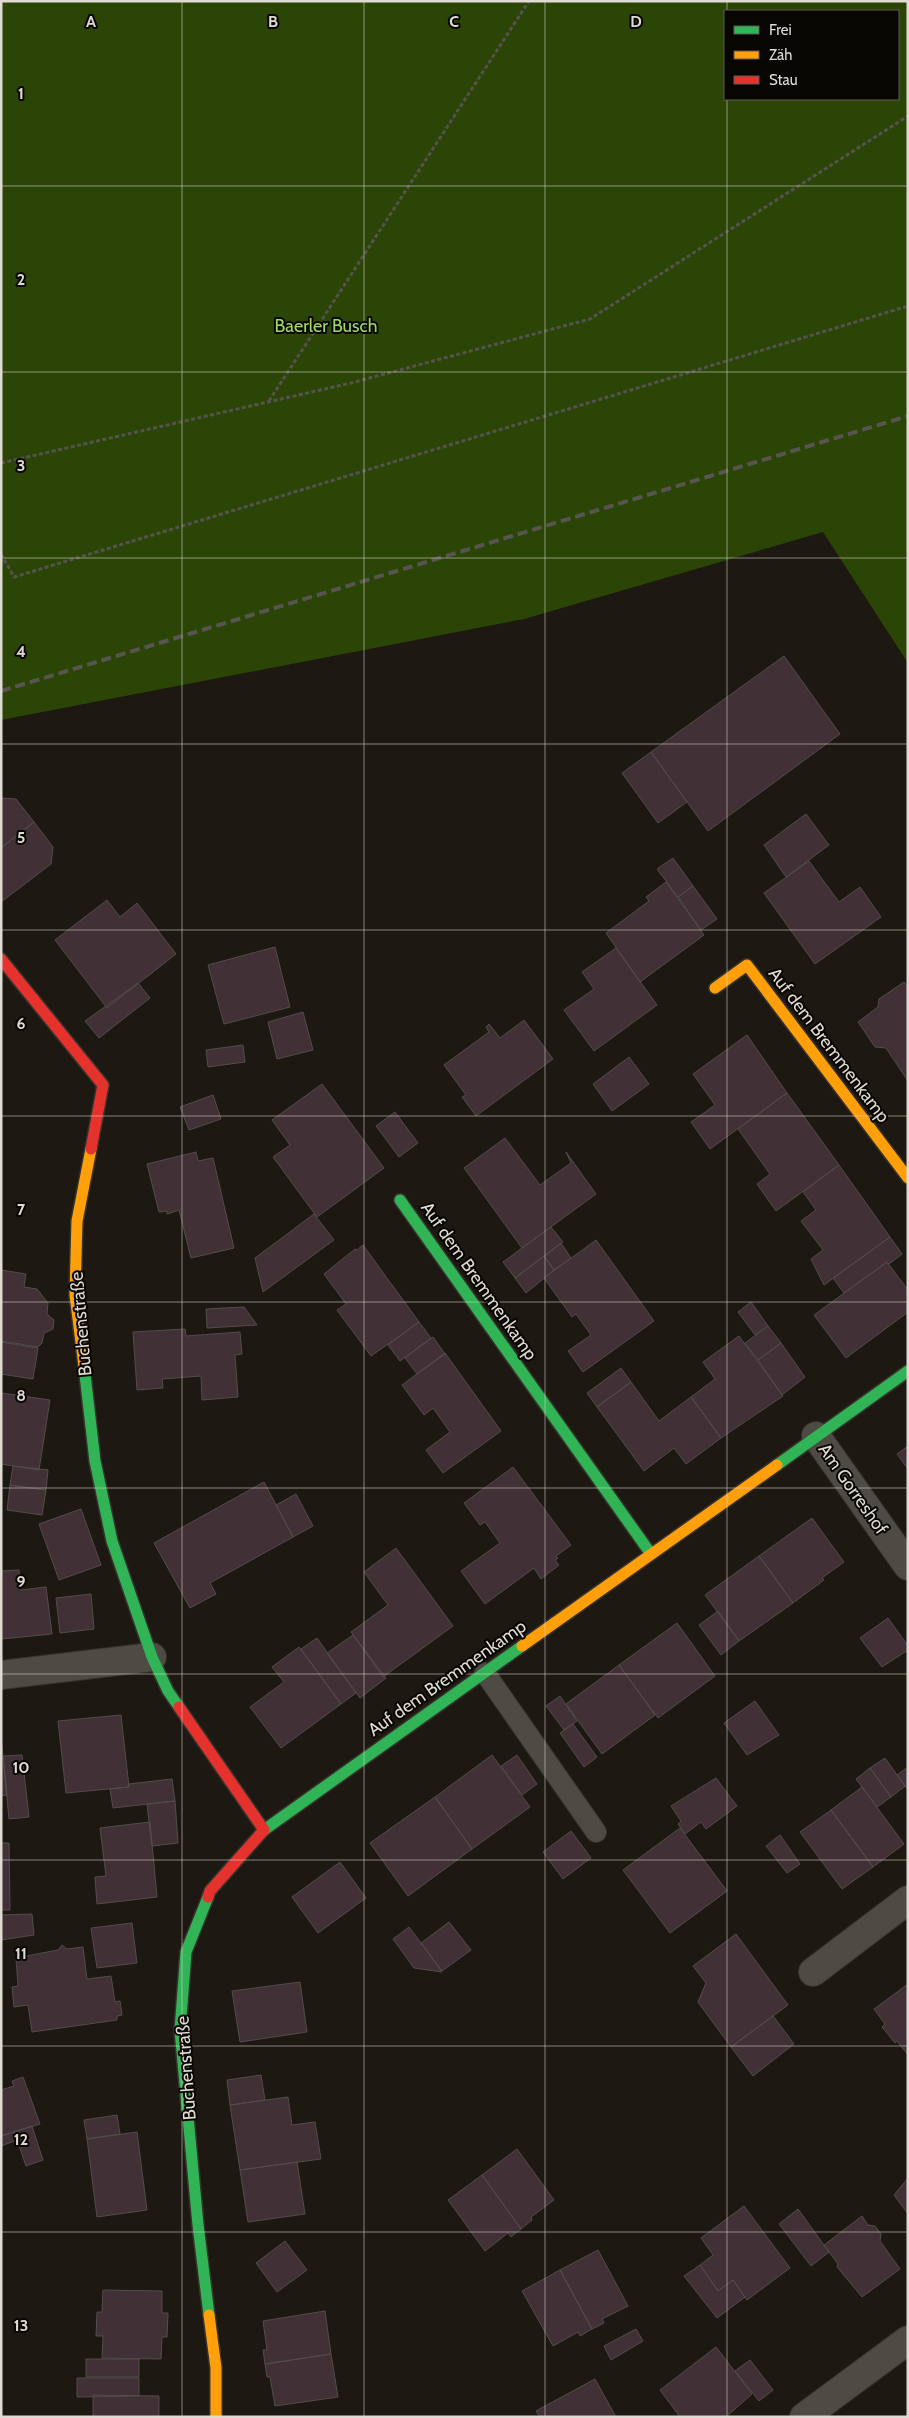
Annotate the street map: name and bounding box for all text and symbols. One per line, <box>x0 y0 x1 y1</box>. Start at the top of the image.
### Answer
legend <box>724 10 899 100</box>
text: A <box>86 12 96 31</box>
text: B <box>268 12 278 31</box>
text: C <box>449 12 459 31</box>
text: D <box>630 12 642 31</box>
text: Frei <box>769 21 792 39</box>
text: Zäh <box>769 46 792 64</box>
text: Stau <box>769 71 798 89</box>
text: 1 <box>18 84 24 103</box>
text: 2 <box>17 270 25 289</box>
park label: Baerler Busch <box>275 315 377 337</box>
text: 3 <box>17 456 25 475</box>
text: 4 <box>16 642 26 661</box>
text: 5 <box>17 828 25 847</box>
street label: Auf dem Bremmenkamp <box>764 963 894 1127</box>
text: 6 <box>17 1014 26 1033</box>
street label: Auf dem Bremmenkamp <box>416 1198 542 1364</box>
text: 7 <box>17 1200 26 1219</box>
street label: Buchenstraße <box>65 1271 97 1377</box>
text: 8 <box>16 1386 26 1405</box>
street label: Am Gorreshof <box>814 1439 892 1539</box>
text: 9 <box>17 1572 26 1591</box>
street label: Auf dem Bremmenkamp <box>364 1615 530 1741</box>
text: 10 <box>12 1758 30 1777</box>
text: 11 <box>15 1944 27 1963</box>
street label: Buchenstraße <box>171 2015 201 2121</box>
text: 12 <box>14 2130 28 2149</box>
text: 13 <box>14 2316 28 2335</box>

